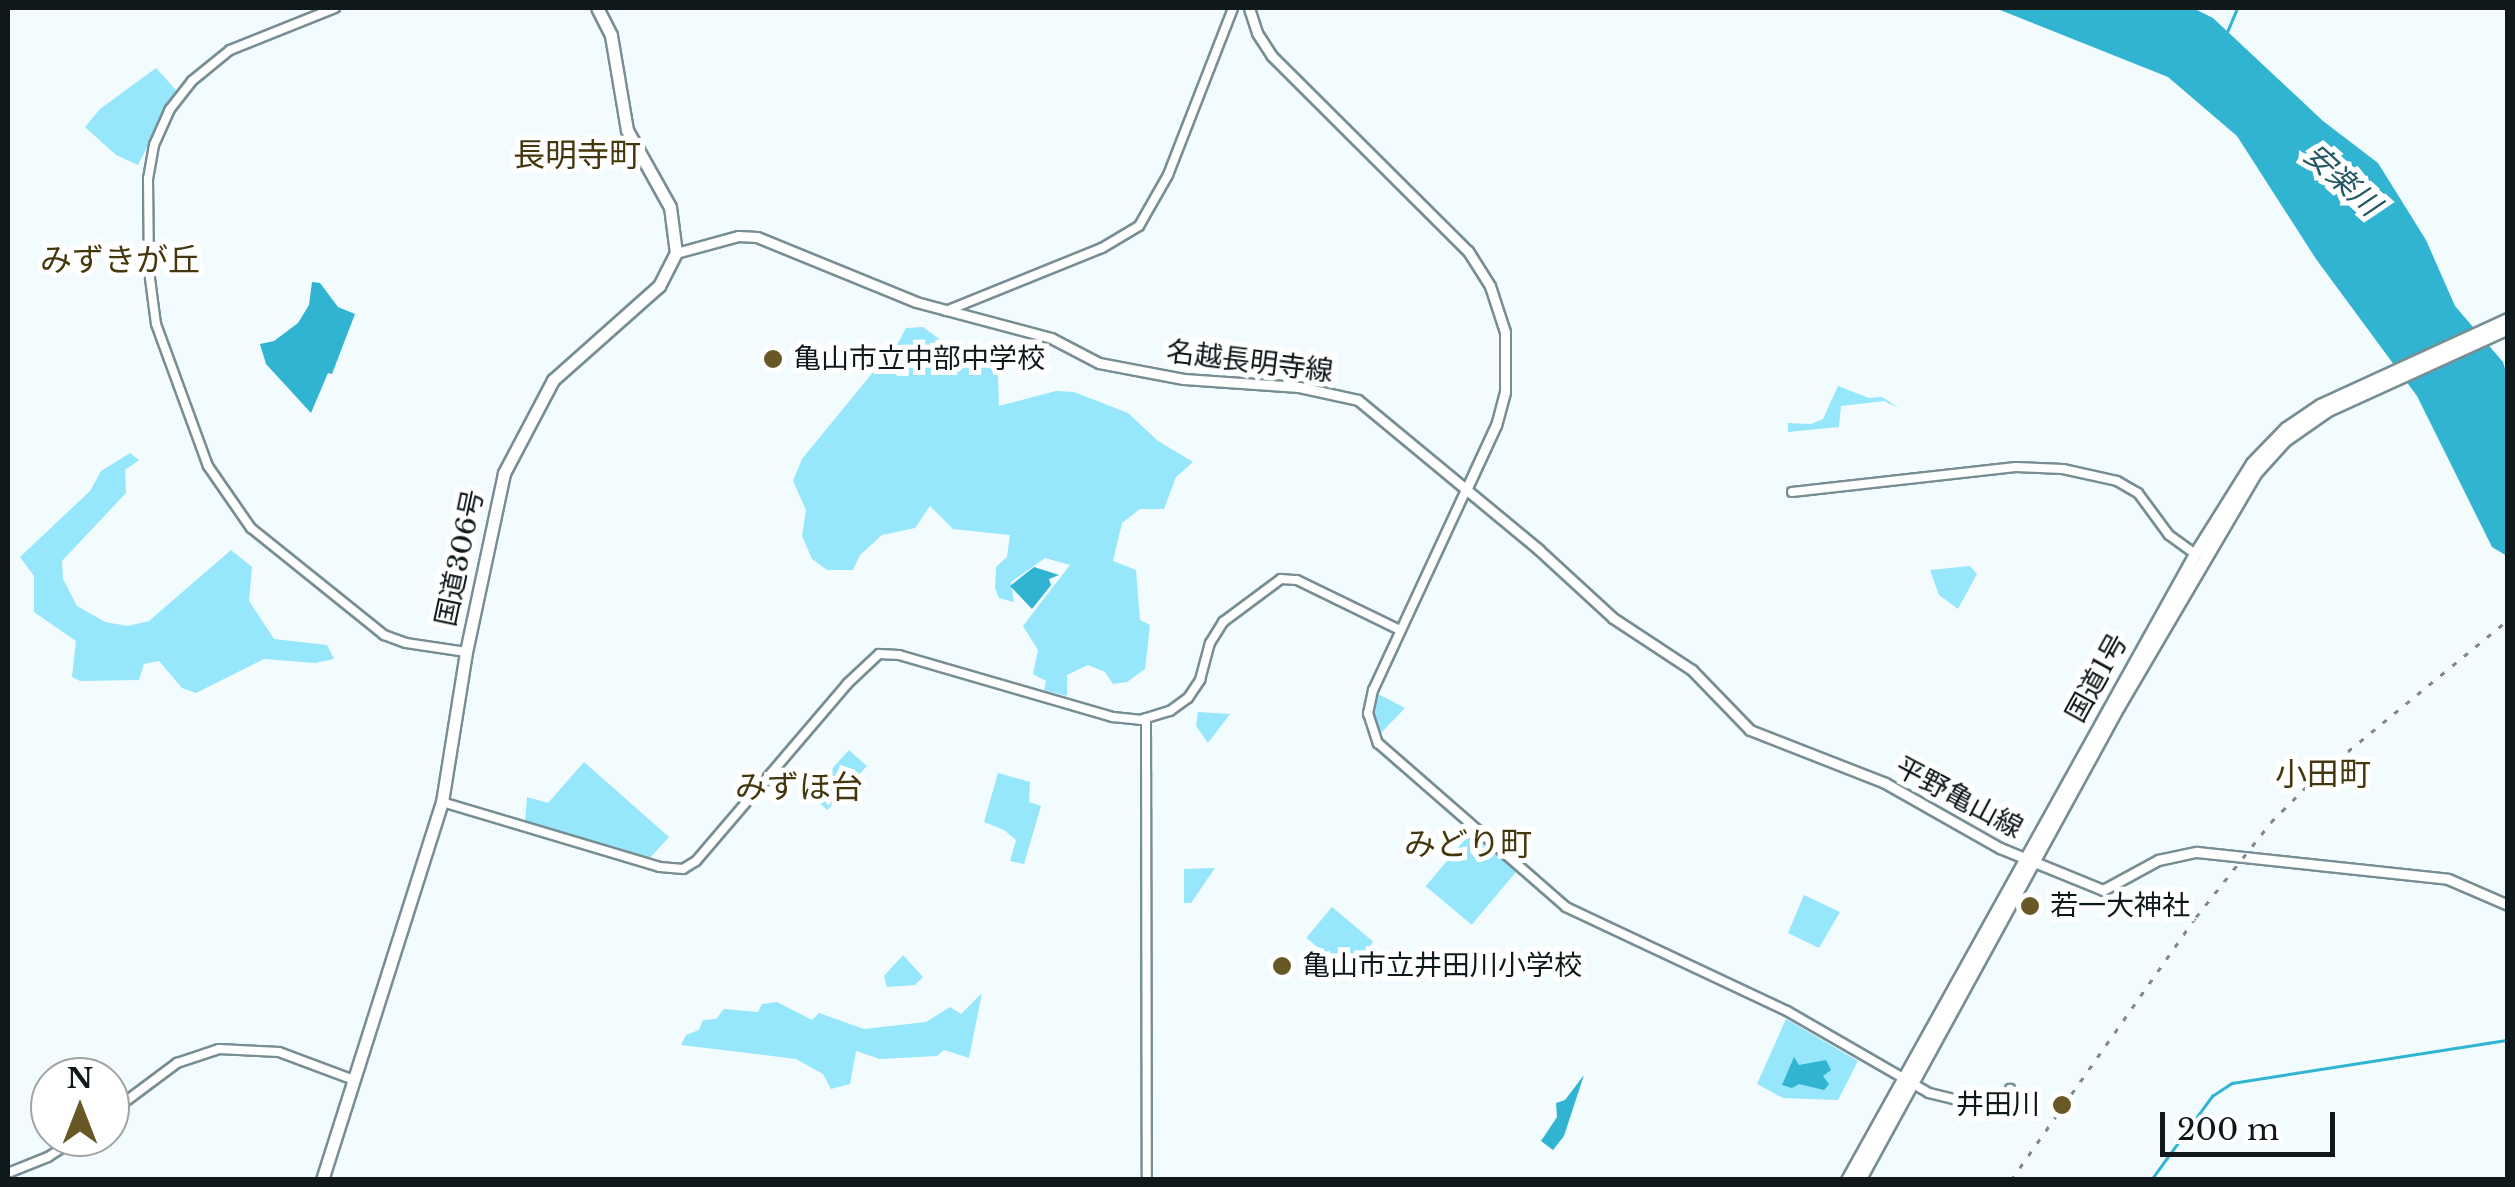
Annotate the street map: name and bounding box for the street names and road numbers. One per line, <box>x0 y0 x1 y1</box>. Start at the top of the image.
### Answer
street label: 名越長明寺線 <box>1165 335 1335 389</box>
street label: 国道306号 <box>429 486 491 630</box>
street label: 国道1号 <box>2059 628 2135 728</box>
street label: 平野亀山線 <box>1889 750 2029 846</box>

